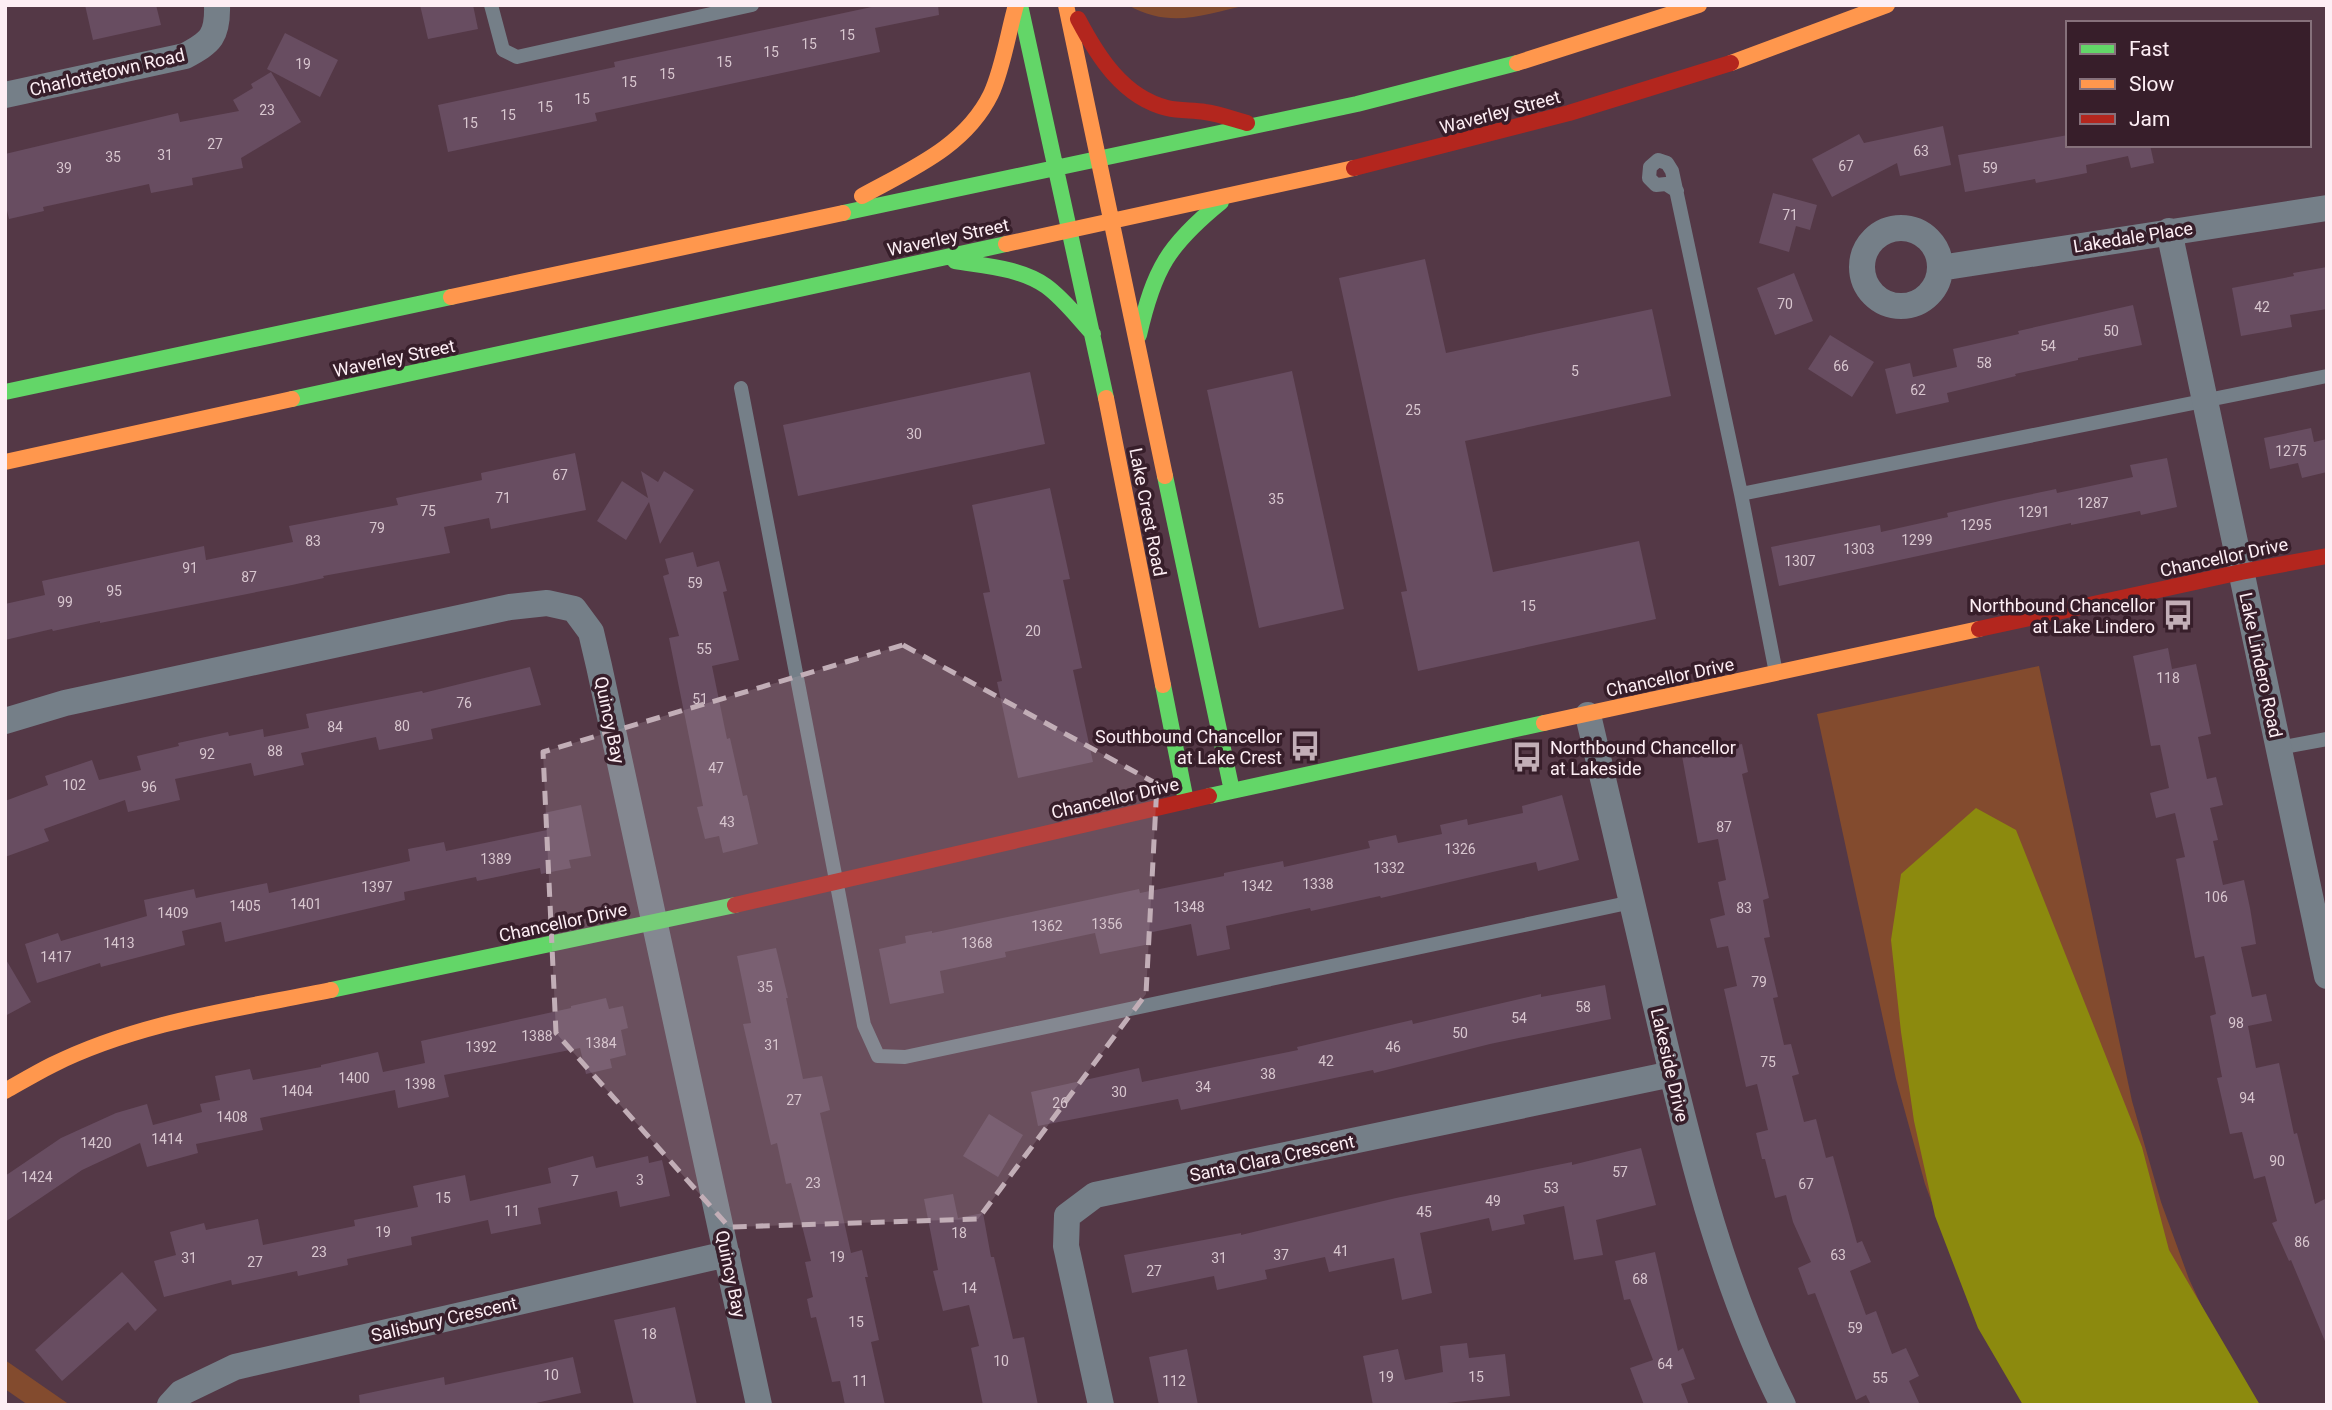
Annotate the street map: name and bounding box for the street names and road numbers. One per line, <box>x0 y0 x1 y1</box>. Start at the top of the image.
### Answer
street label: Charlottetown Road <box>27 44 187 100</box>
street label: Waverley Street <box>1437 86 1563 138</box>
street label: Waverley Street <box>885 214 1011 260</box>
street label: Lakedale Place <box>2072 217 2194 257</box>
street label: Waverley Street <box>331 335 457 381</box>
street label: Lake Crest Road <box>1125 446 1171 578</box>
street label: Chancellor Drive <box>2158 533 2290 581</box>
street label: Lake Lindero Road <box>2235 590 2287 740</box>
street label: Chancellor Drive <box>1604 653 1736 701</box>
street label: Quincy Bay <box>591 675 630 766</box>
street label: Chancellor Drive <box>1049 773 1181 823</box>
street label: Chancellor Drive <box>497 898 629 946</box>
street label: Lakeside Drive <box>1647 1006 1693 1124</box>
street label: Santa Clara Crescent <box>1188 1130 1356 1186</box>
street label: Quincy Bay <box>712 1229 751 1320</box>
street label: Salisbury Crescent <box>369 1292 519 1346</box>

